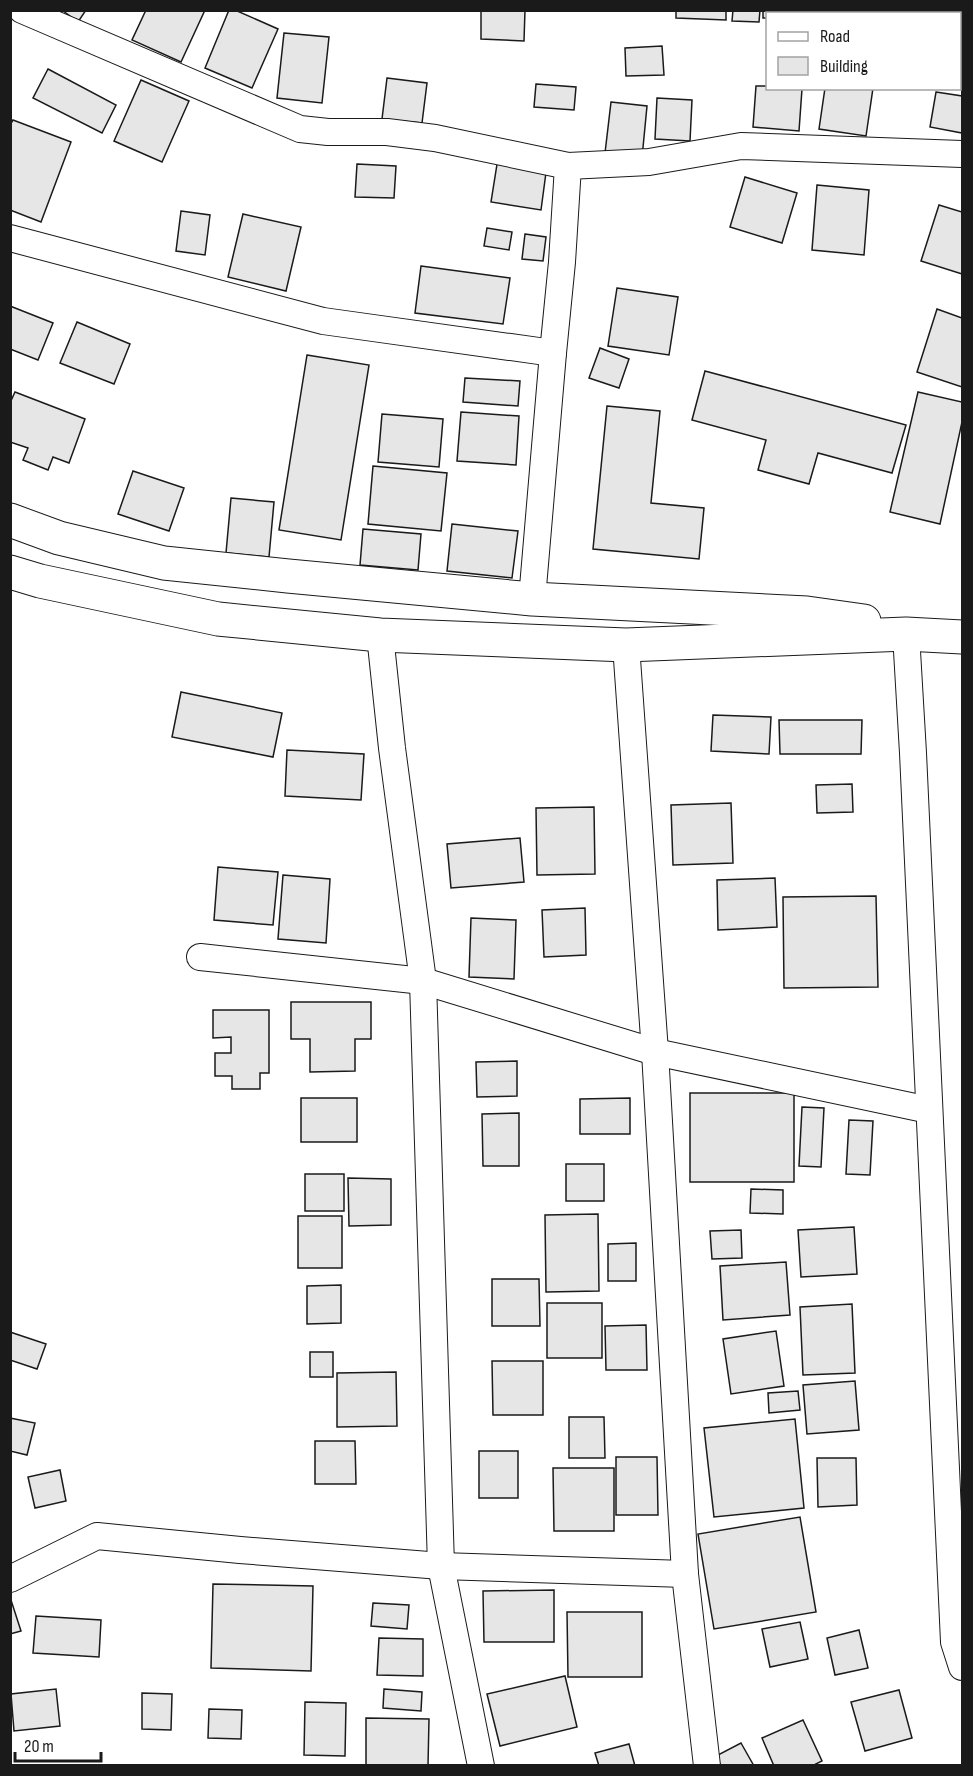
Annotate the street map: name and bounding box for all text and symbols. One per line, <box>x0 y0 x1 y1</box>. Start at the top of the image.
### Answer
legend <box>766 12 961 90</box>
text: Road <box>820 26 850 47</box>
text: Building <box>820 56 868 77</box>
scale bar <box>15 1725 100 1763</box>
text: 20 m <box>24 1736 54 1757</box>

